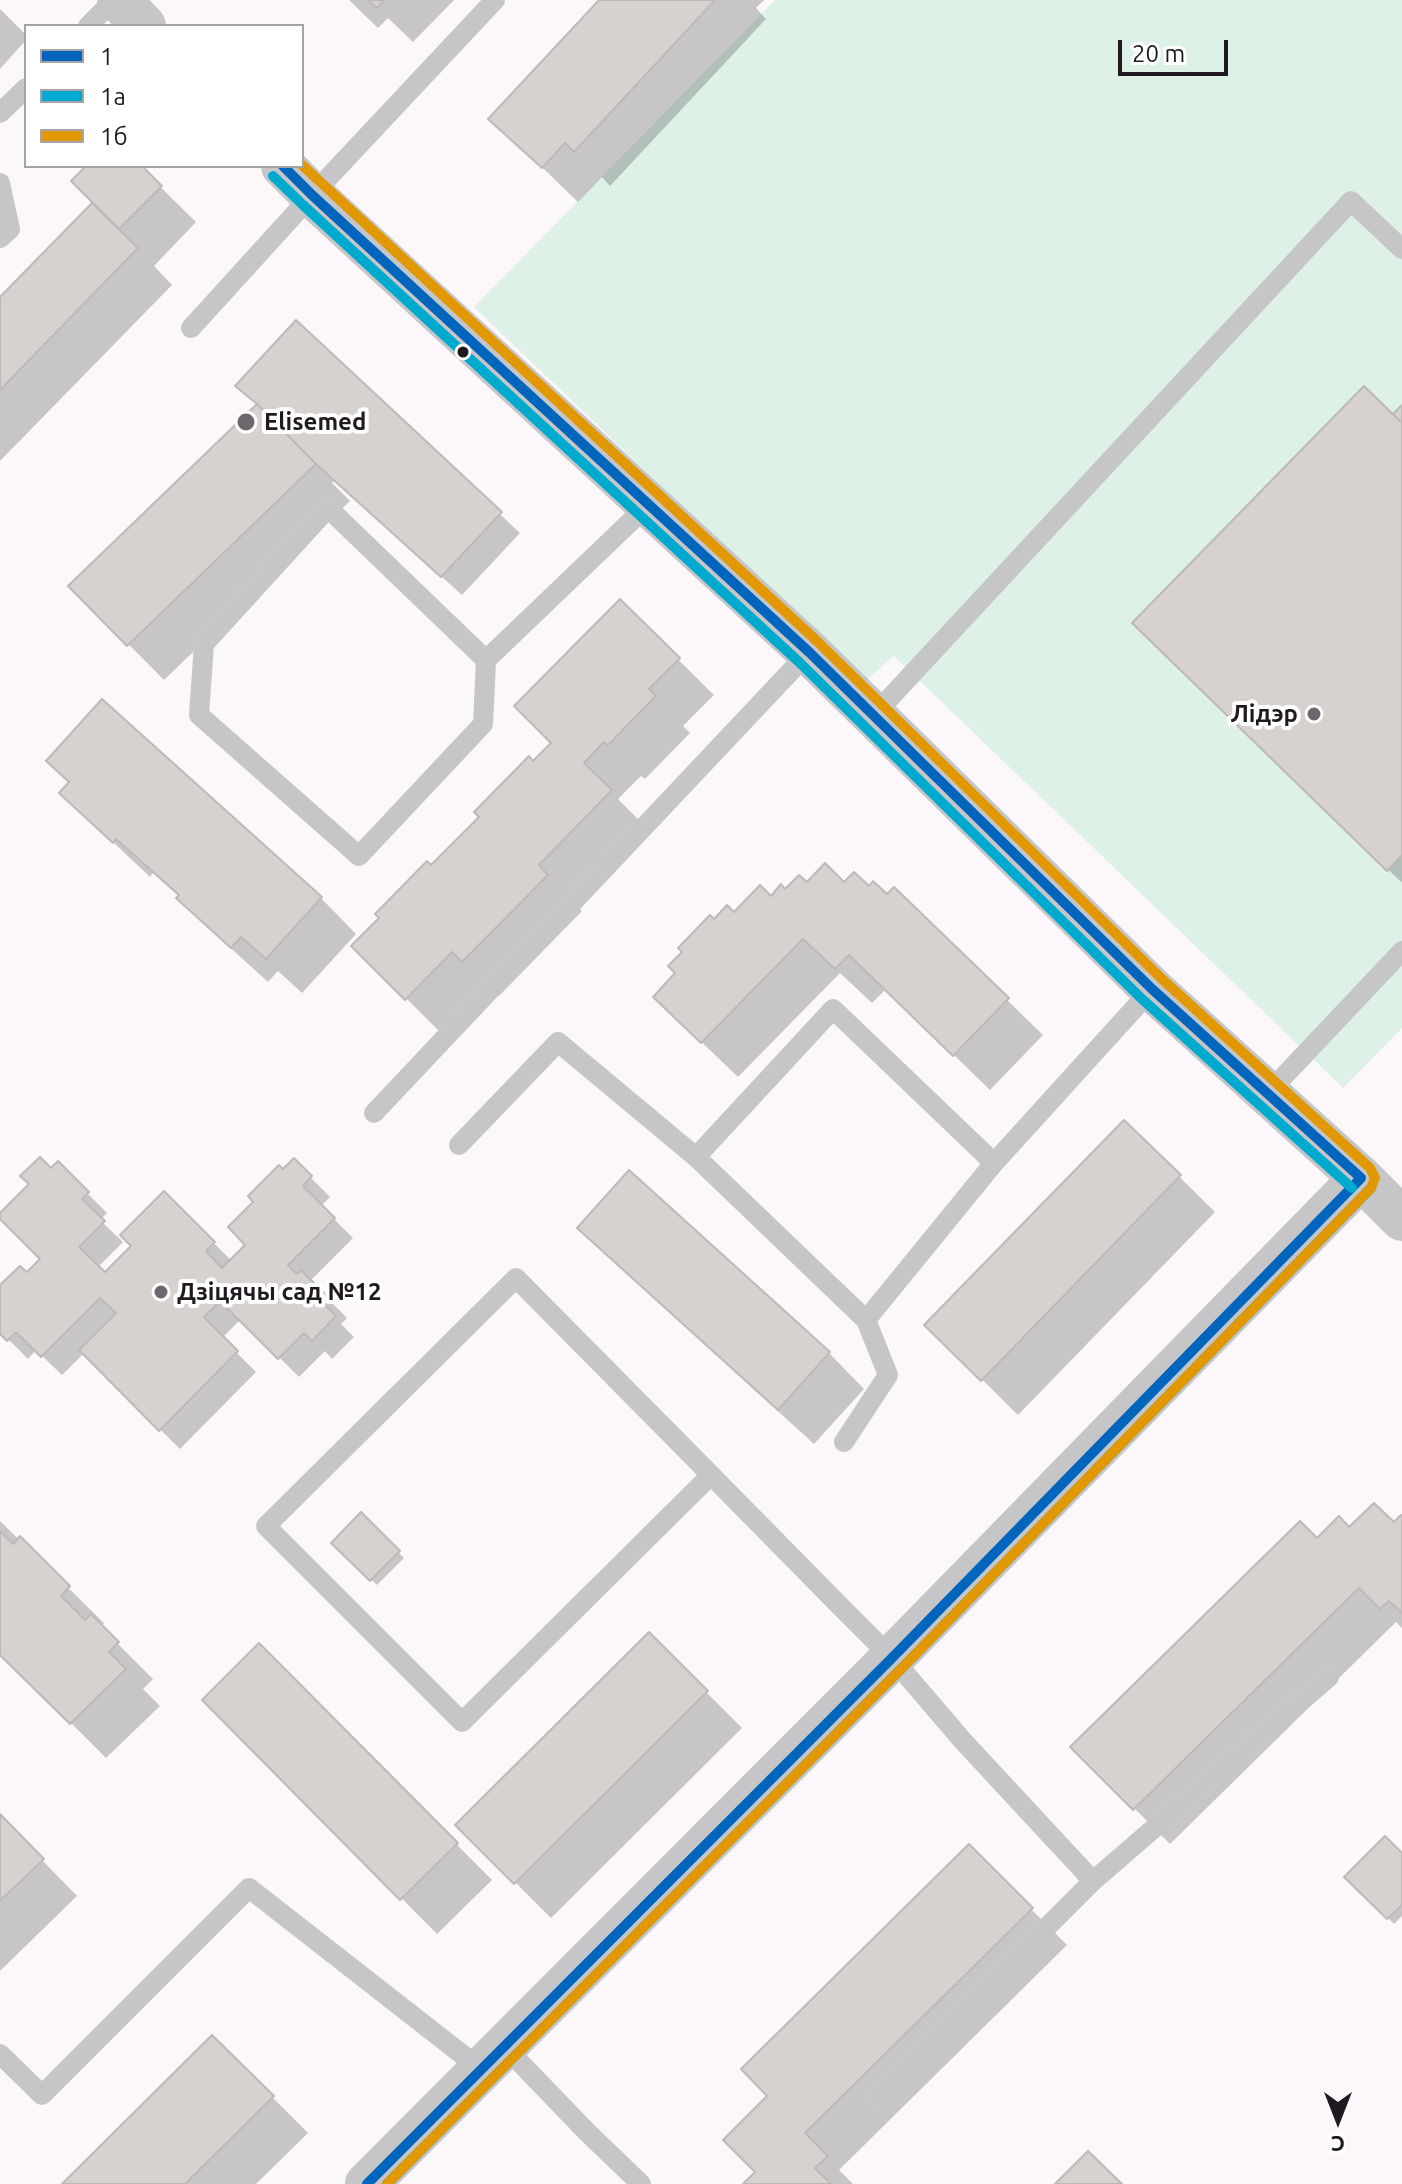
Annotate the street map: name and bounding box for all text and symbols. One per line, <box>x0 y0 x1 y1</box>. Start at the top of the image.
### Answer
legend <box>24 24 304 168</box>
scale bar <box>1122 24 1232 74</box>
text: 20 m <box>1132 40 1185 67</box>
text: 1 <box>100 43 114 70</box>
text: 1а <box>100 83 126 110</box>
text: 1б <box>100 123 128 150</box>
unlabelled marker <box>455 344 471 360</box>
place label: Elisemed <box>264 408 366 436</box>
marker: Elisemed <box>235 411 257 433</box>
place label: Лідэр <box>1230 700 1298 728</box>
marker: Лідэр <box>1305 705 1323 723</box>
place label: Дзіцячы сад №12 <box>177 1278 381 1306</box>
marker: Дзіцячы сад №12 <box>152 1283 170 1301</box>
north arrow <box>1298 2080 1378 2160</box>
text: С <box>1331 2132 1345 2157</box>

